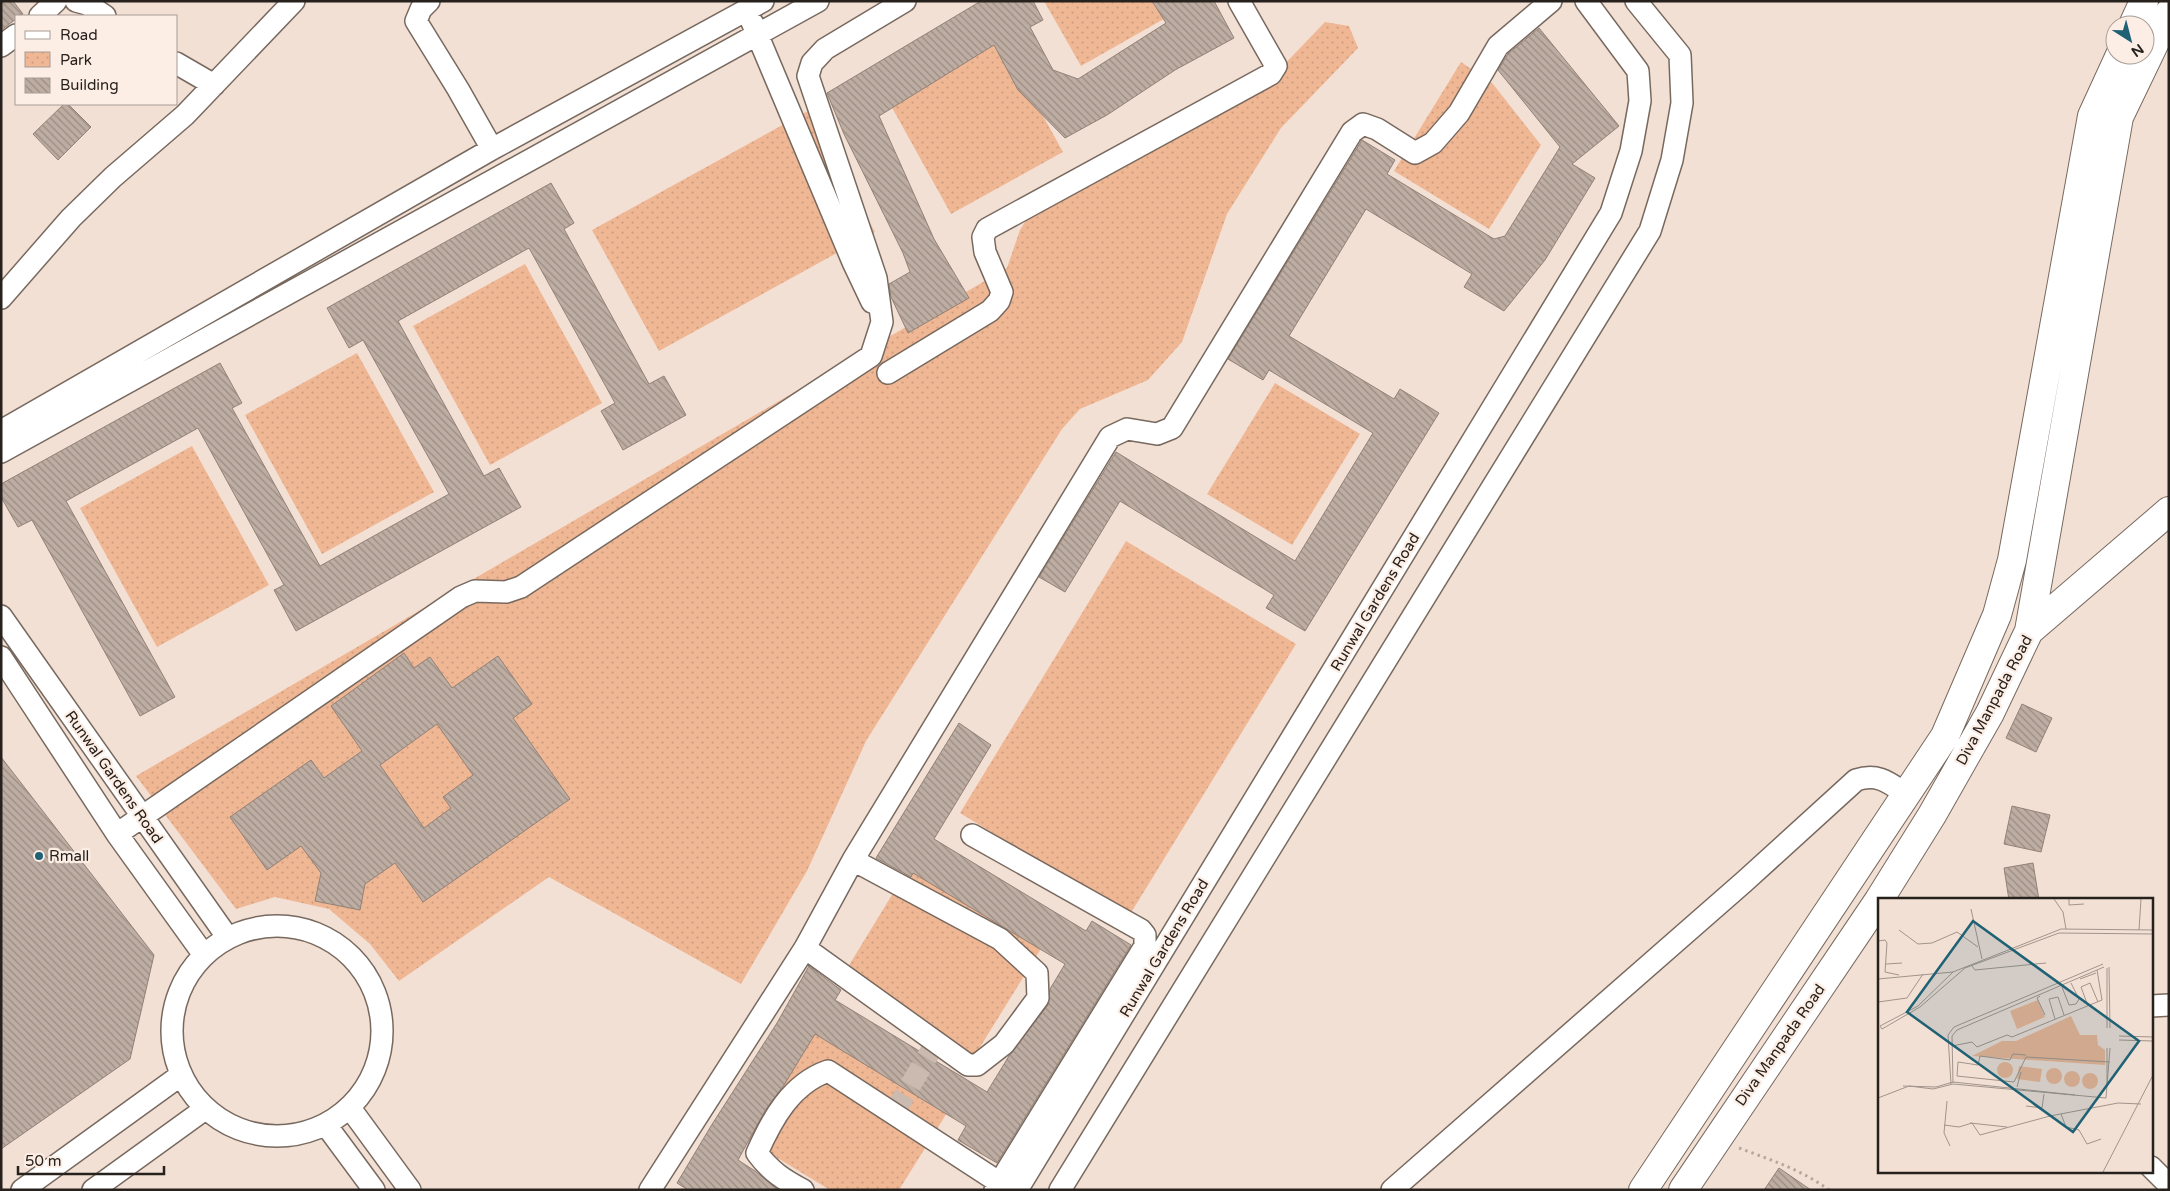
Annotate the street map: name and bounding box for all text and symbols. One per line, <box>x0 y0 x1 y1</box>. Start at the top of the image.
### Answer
legend <box>15 15 178 105</box>
north arrow <box>2105 15 2155 65</box>
text: Road <box>60 26 98 44</box>
text: N <box>2128 40 2147 60</box>
text: Park <box>60 51 92 69</box>
text: Building <box>60 76 119 94</box>
street label: Runwal Gardens Road <box>1327 530 1423 674</box>
street label: Diva Manpada Road <box>1952 632 2036 768</box>
street label: Runwal Gardens Road <box>61 707 167 847</box>
place label: Rmall <box>49 847 89 865</box>
marker: Rmall <box>33 850 45 862</box>
street label: Runwal Gardens Road <box>1116 876 1212 1020</box>
inset map <box>1878 898 2152 1174</box>
street label: Diva Manpada Road <box>1731 981 1829 1109</box>
scale bar <box>18 1144 164 1176</box>
text: 50 m <box>25 1152 62 1170</box>

